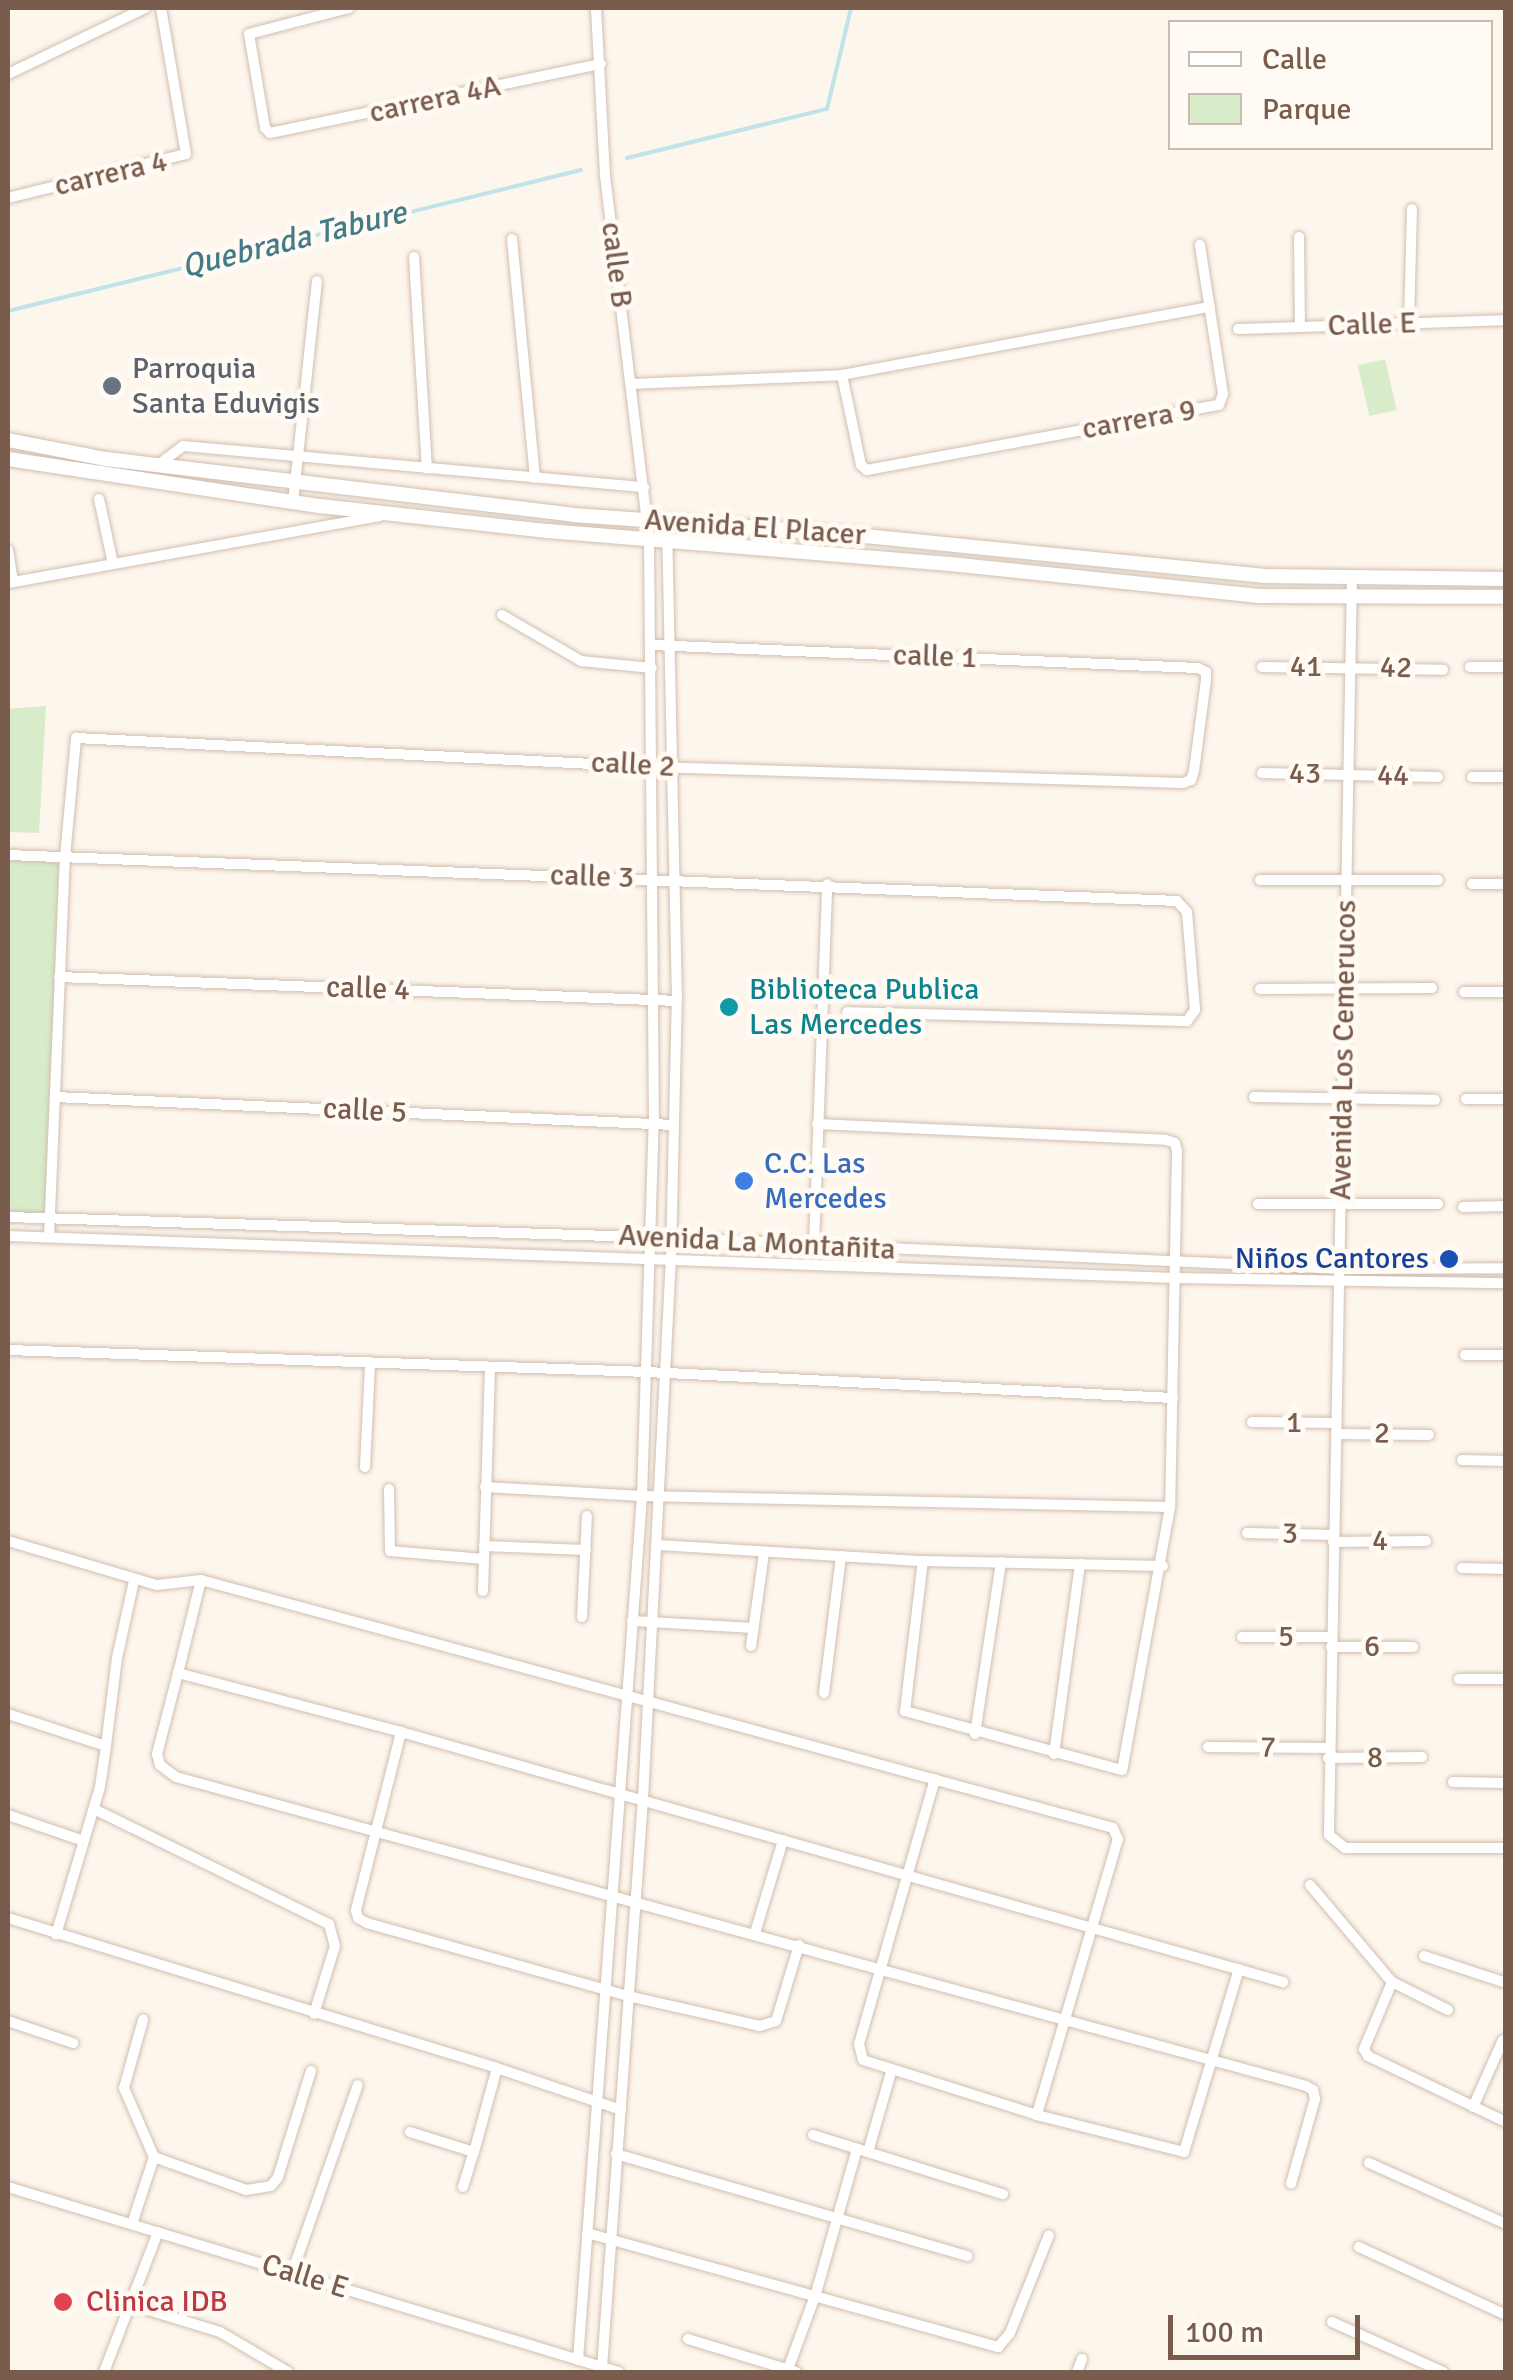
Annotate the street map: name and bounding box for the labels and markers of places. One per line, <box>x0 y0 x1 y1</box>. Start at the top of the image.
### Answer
place label: Parroquia Santa Eduvigis <box>132 351 320 422</box>
marker: Parroquia Santa Eduvigis <box>101 375 123 397</box>
place label: Biblioteca Publica Las Mercedes <box>749 972 979 1042</box>
marker: Biblioteca Publica Las Mercedes <box>718 996 740 1018</box>
place label: C.C. Las Mercedes <box>764 1146 887 1216</box>
marker: C.C. Las Mercedes <box>733 1170 755 1192</box>
place label: Niños Cantores <box>1235 1241 1429 1277</box>
marker: Niños Cantores <box>1438 1248 1460 1270</box>
place label: Clinica IDB <box>86 2284 228 2320</box>
marker: Clinica IDB <box>50 2289 76 2315</box>

